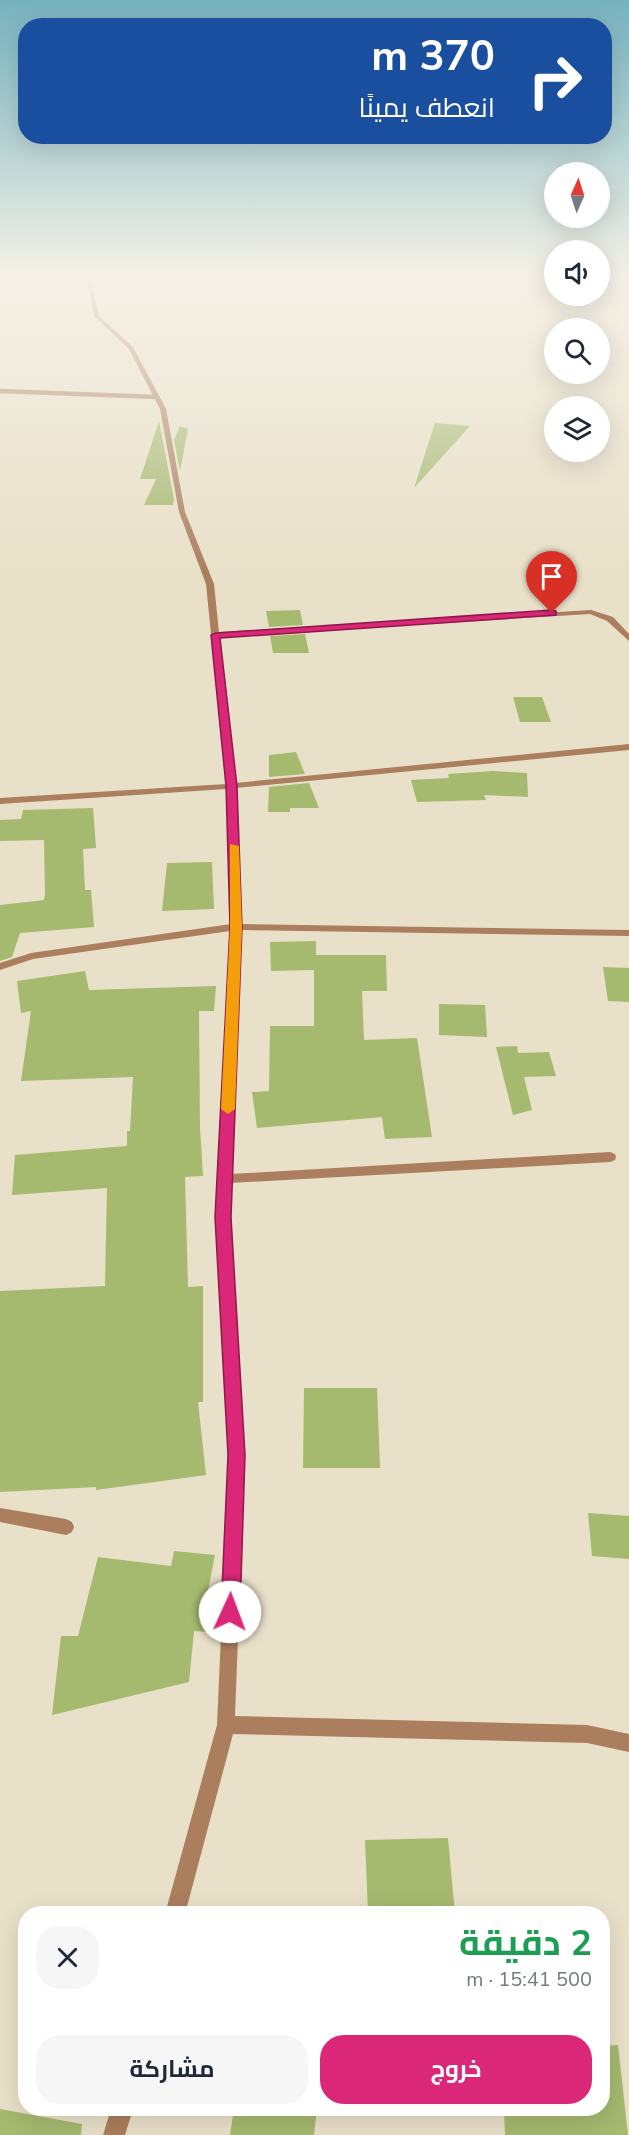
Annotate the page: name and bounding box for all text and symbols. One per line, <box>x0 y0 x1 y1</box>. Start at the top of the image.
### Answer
text: 370 m <box>371 28 495 85</box>
icon: right <box>516 42 594 120</box>
text: انعطف يمينًا <box>358 90 495 127</box>
north arrow <box>544 162 610 228</box>
map controls <box>544 162 610 462</box>
button: sound <box>544 240 610 306</box>
button: search <box>544 318 610 384</box>
button: layers <box>544 396 610 462</box>
pin <box>526 551 577 613</box>
icon: arrive <box>535 560 568 593</box>
position arrow <box>198 1580 262 1644</box>
text: 2 دقيقة <box>459 1919 592 1968</box>
button: close <box>36 1926 99 1989</box>
text: 500 m · 15:41 <box>466 1966 592 1993</box>
button: مشاركة <box>36 2035 308 2104</box>
button: خروج <box>320 2035 592 2104</box>

